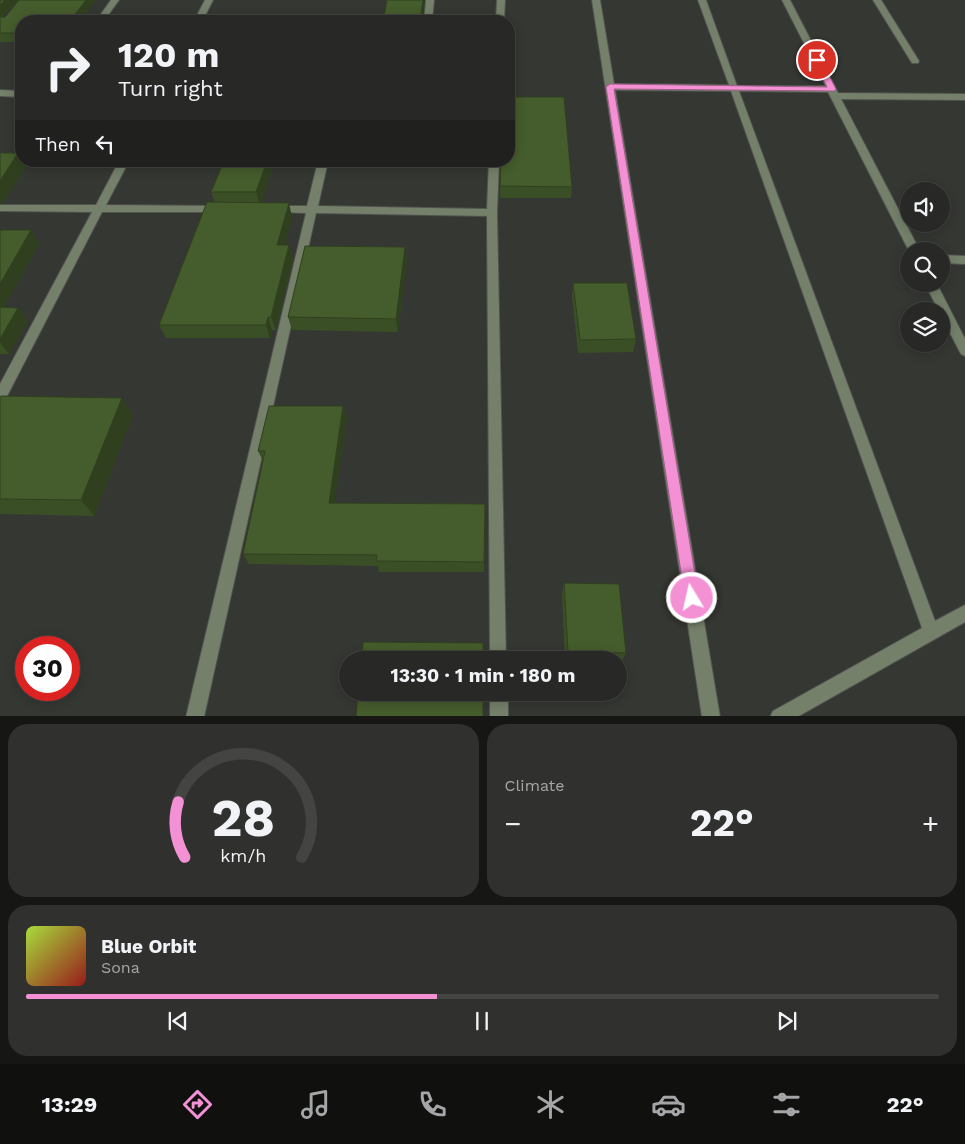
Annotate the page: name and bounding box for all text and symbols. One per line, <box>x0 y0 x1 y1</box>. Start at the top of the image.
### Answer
text: 120 m <box>118 34 219 76</box>
icon: right <box>35 35 100 100</box>
pin <box>796 39 838 81</box>
icon: arrive <box>803 46 831 74</box>
text: Turn right <box>118 76 223 101</box>
icon: left <box>91 130 119 158</box>
text: Then <box>35 133 81 156</box>
map controls <box>900 182 950 352</box>
button: sound <box>900 182 950 232</box>
button: search <box>900 242 950 292</box>
button: layers <box>900 302 950 352</box>
position arrow <box>665 571 717 623</box>
speed limit sign: 30 <box>15 636 80 701</box>
text: 13:30 · 1 min · 180 m <box>390 664 576 687</box>
text: Climate <box>505 776 565 795</box>
text: 28 <box>211 788 275 849</box>
text: 22° <box>690 801 754 845</box>
text: − <box>505 807 521 840</box>
text: + <box>922 807 939 840</box>
text: km/h <box>220 845 266 866</box>
text: Blue Orbit <box>101 935 196 958</box>
text: Sona <box>101 958 140 977</box>
icon: previous <box>164 1007 192 1035</box>
icon: pause <box>468 1007 496 1035</box>
icon: next <box>773 1007 801 1035</box>
icon: directions <box>180 1087 215 1122</box>
icon: music <box>298 1087 333 1122</box>
icon: phone <box>415 1087 450 1122</box>
icon: climate <box>533 1087 568 1122</box>
icon: car <box>651 1087 686 1122</box>
icon: filters <box>769 1087 804 1122</box>
text: 13:29 <box>41 1092 97 1117</box>
text: 22° <box>886 1092 924 1117</box>

